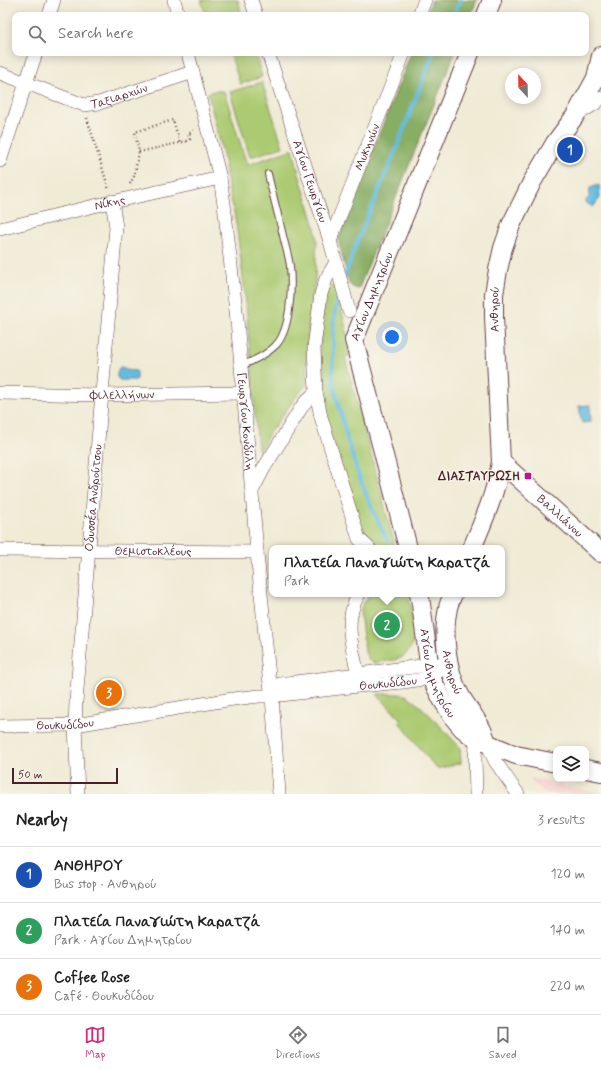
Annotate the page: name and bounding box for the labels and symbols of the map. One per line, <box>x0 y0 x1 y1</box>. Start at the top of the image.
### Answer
north arrow <box>505 68 541 104</box>
street label: Ταξιαρχών <box>90 81 150 113</box>
street label: Μυκηνών <box>352 122 384 173</box>
pin: 1 <box>557 135 583 165</box>
street label: Αγίου Γεωργίου <box>288 138 330 225</box>
street label: Νίκης <box>93 192 127 215</box>
street label: Αγίου Δημητρίου <box>348 250 398 343</box>
street label: Ανθηρού <box>487 285 504 332</box>
your location <box>382 327 402 347</box>
street label: Γεωργίου Κονδύλη <box>233 372 257 472</box>
street label: Φιλελλήνων <box>89 387 154 404</box>
street label: Οδυσσέα Ανδρούτσου <box>82 443 107 552</box>
place label: ΔΙΑΣΤΑΥΡΩΣΗ <box>437 469 520 485</box>
marker: ΔΙΑΣΤΑΥΡΩΣΗ <box>523 471 533 481</box>
street label: Βαλλιάνου <box>533 492 586 542</box>
street label: Θεμιστοκλέους <box>114 543 192 560</box>
pin: 2 <box>374 610 400 640</box>
street label: Αγίου Δημητρίου <box>415 628 459 722</box>
street label: Ανθηρού <box>438 649 466 698</box>
street label: Θουκυδίδου <box>359 673 419 695</box>
pin: 3 <box>96 678 122 708</box>
street label: Θουκυδίδου <box>36 715 96 735</box>
scale bar <box>12 766 118 785</box>

